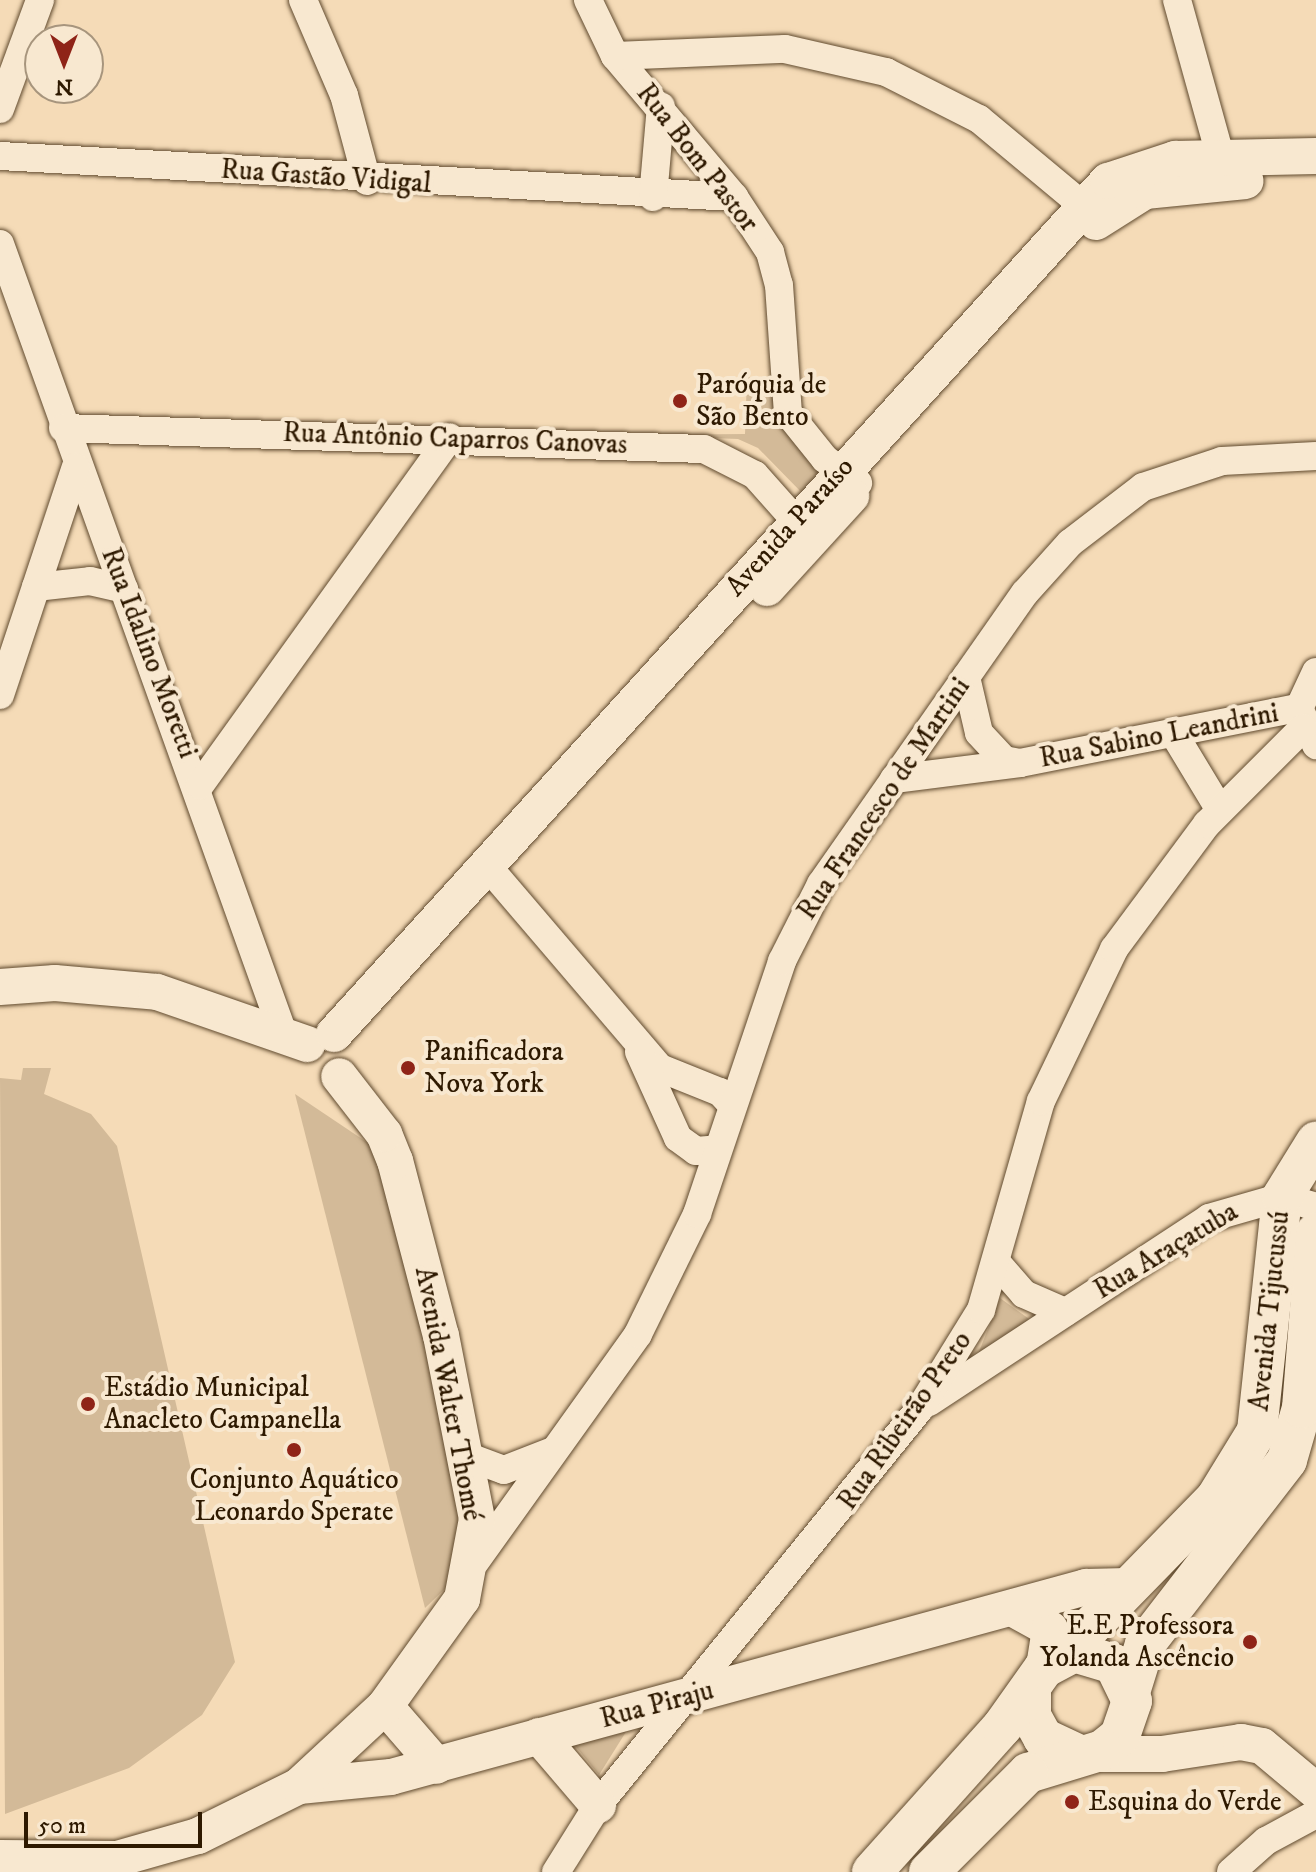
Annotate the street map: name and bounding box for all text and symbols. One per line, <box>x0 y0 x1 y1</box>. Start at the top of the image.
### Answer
north arrow <box>24 24 104 104</box>
text: N <box>55 73 73 100</box>
street label: Rua Bom Pastor <box>629 77 765 239</box>
street label: Rua Gastão Vidigal <box>219 153 433 201</box>
place label: Paróquia de São Bento <box>696 368 826 434</box>
marker: Paróquia de São Bento <box>671 392 689 410</box>
street label: Rua Antônio Caparros Canovas <box>282 416 628 462</box>
street label: Avenida Paraíso <box>719 451 861 603</box>
street label: Rua Idalino Moretti <box>93 543 205 763</box>
street label: Rua Francesco de Martini <box>790 672 978 926</box>
street label: Rua Sabino Leandrini <box>1037 696 1281 776</box>
place label: Panificadora Nova York <box>424 1035 564 1101</box>
marker: Panificadora Nova York <box>399 1059 417 1077</box>
street label: Rua Araçatuba <box>1088 1195 1244 1307</box>
street label: Avenida Tijucussú <box>1243 1209 1297 1413</box>
street label: Avenida Walter Thomé <box>407 1264 489 1524</box>
street label: Rua Ribeirão Preto <box>831 1325 979 1517</box>
place label: Estádio Municipal Anacleto Campanella <box>104 1371 341 1437</box>
marker: Estádio Municipal Anacleto Campanella <box>79 1395 97 1413</box>
marker: Conjunto Aquático Leonardo Sperate <box>285 1441 303 1459</box>
place label: Conjunto Aquático Leonardo Sperate <box>189 1463 399 1529</box>
place label: E.E Professora Yolanda Ascêncio <box>1040 1609 1234 1675</box>
marker: E.E Professora Yolanda Ascêncio <box>1241 1633 1259 1651</box>
street label: Rua Piraju <box>597 1674 717 1736</box>
place label: Esquina do Verde <box>1088 1785 1282 1819</box>
marker: Esquina do Verde <box>1063 1793 1081 1811</box>
scale bar <box>28 1796 206 1846</box>
text: 50 m <box>38 1811 86 1841</box>

